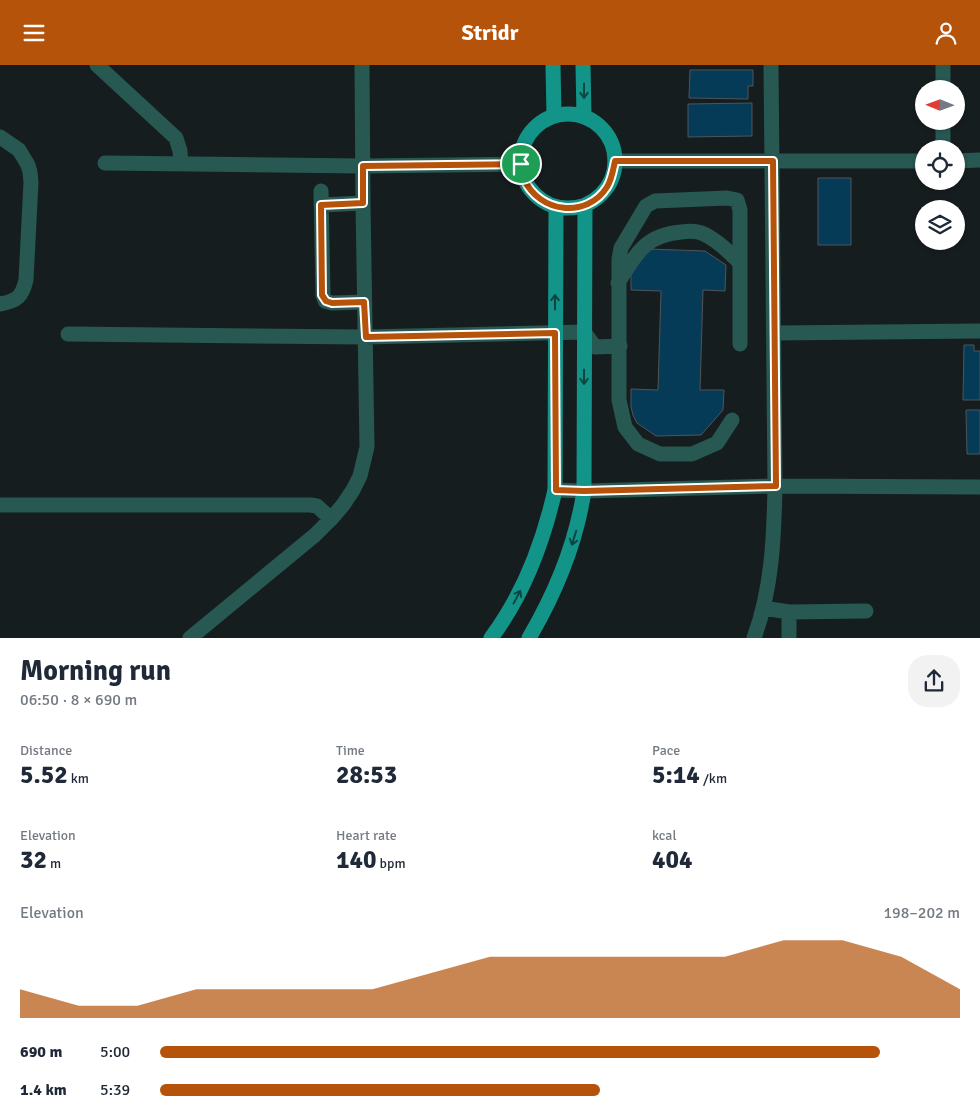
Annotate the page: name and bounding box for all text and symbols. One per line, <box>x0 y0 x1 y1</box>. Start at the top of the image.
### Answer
icon: menu <box>20 19 48 47</box>
text: Stridr <box>462 19 518 46</box>
icon: person <box>932 19 960 47</box>
north arrow <box>915 80 965 130</box>
map controls <box>915 80 965 250</box>
one-way arrow <box>579 82 589 99</box>
button: locate <box>915 140 965 190</box>
pin <box>500 143 542 185</box>
icon: arrive <box>507 150 535 178</box>
button: layers <box>915 200 965 250</box>
one-way arrow <box>550 294 560 310</box>
one-way arrow <box>579 368 589 384</box>
one-way arrow <box>569 530 579 546</box>
one-way arrow <box>513 590 522 605</box>
text: Morning run <box>20 654 171 688</box>
button: share <box>908 655 960 707</box>
text: 06:50 · 8 × 690 m <box>20 690 137 710</box>
text: Distance <box>20 742 72 759</box>
text: Time <box>336 742 365 759</box>
text: Pace <box>652 742 680 759</box>
text: 5.52 <box>20 759 68 790</box>
text: 28:53 <box>336 759 397 790</box>
text: 5:14 <box>652 759 700 790</box>
text: km <box>68 770 89 787</box>
text: /km <box>700 770 727 787</box>
text: Elevation <box>20 827 76 844</box>
text: Heart rate <box>336 827 397 844</box>
text: kcal <box>652 827 677 844</box>
text: 32 <box>20 844 47 875</box>
text: 140 <box>336 844 377 875</box>
text: 404 <box>652 844 693 875</box>
text: m <box>47 855 61 872</box>
text: bpm <box>377 855 406 872</box>
text: Elevation <box>20 903 84 923</box>
text: 198–202 m <box>883 903 960 923</box>
text: 690 m <box>20 1042 62 1062</box>
text: 5:00 <box>100 1042 130 1062</box>
text: 1.4 km <box>20 1080 67 1100</box>
text: 5:39 <box>100 1080 130 1100</box>

